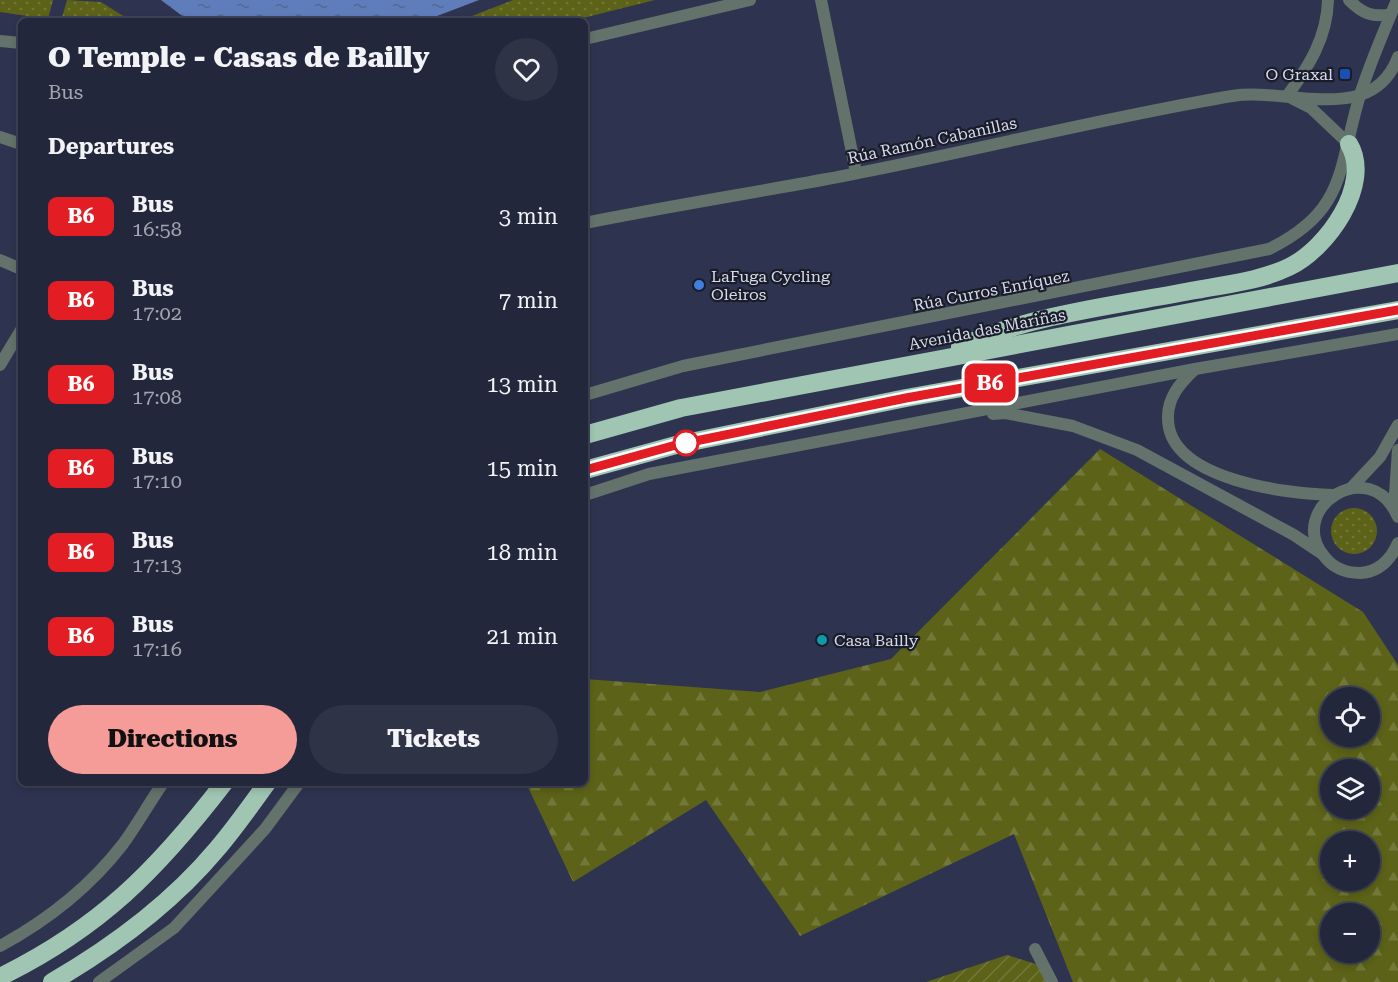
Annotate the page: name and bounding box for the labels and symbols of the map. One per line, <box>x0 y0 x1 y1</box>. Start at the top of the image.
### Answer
place label: O Graxal <box>1266 65 1333 84</box>
marker: O Graxal <box>1338 67 1352 81</box>
street label: Rúa Ramón Cabanillas <box>846 113 1019 168</box>
street label: Rúa Curros Enríquez <box>912 266 1071 315</box>
place label: LaFuga Cycling Oleiros <box>711 267 831 304</box>
marker: LaFuga Cycling Oleiros <box>692 278 706 292</box>
street label: Avenida das Mariñas <box>907 305 1068 354</box>
line badge: B6 <box>963 364 1017 403</box>
unlabelled marker <box>673 430 699 456</box>
place label: Casa Bailly <box>834 631 919 650</box>
marker: Casa Bailly <box>815 633 829 647</box>

